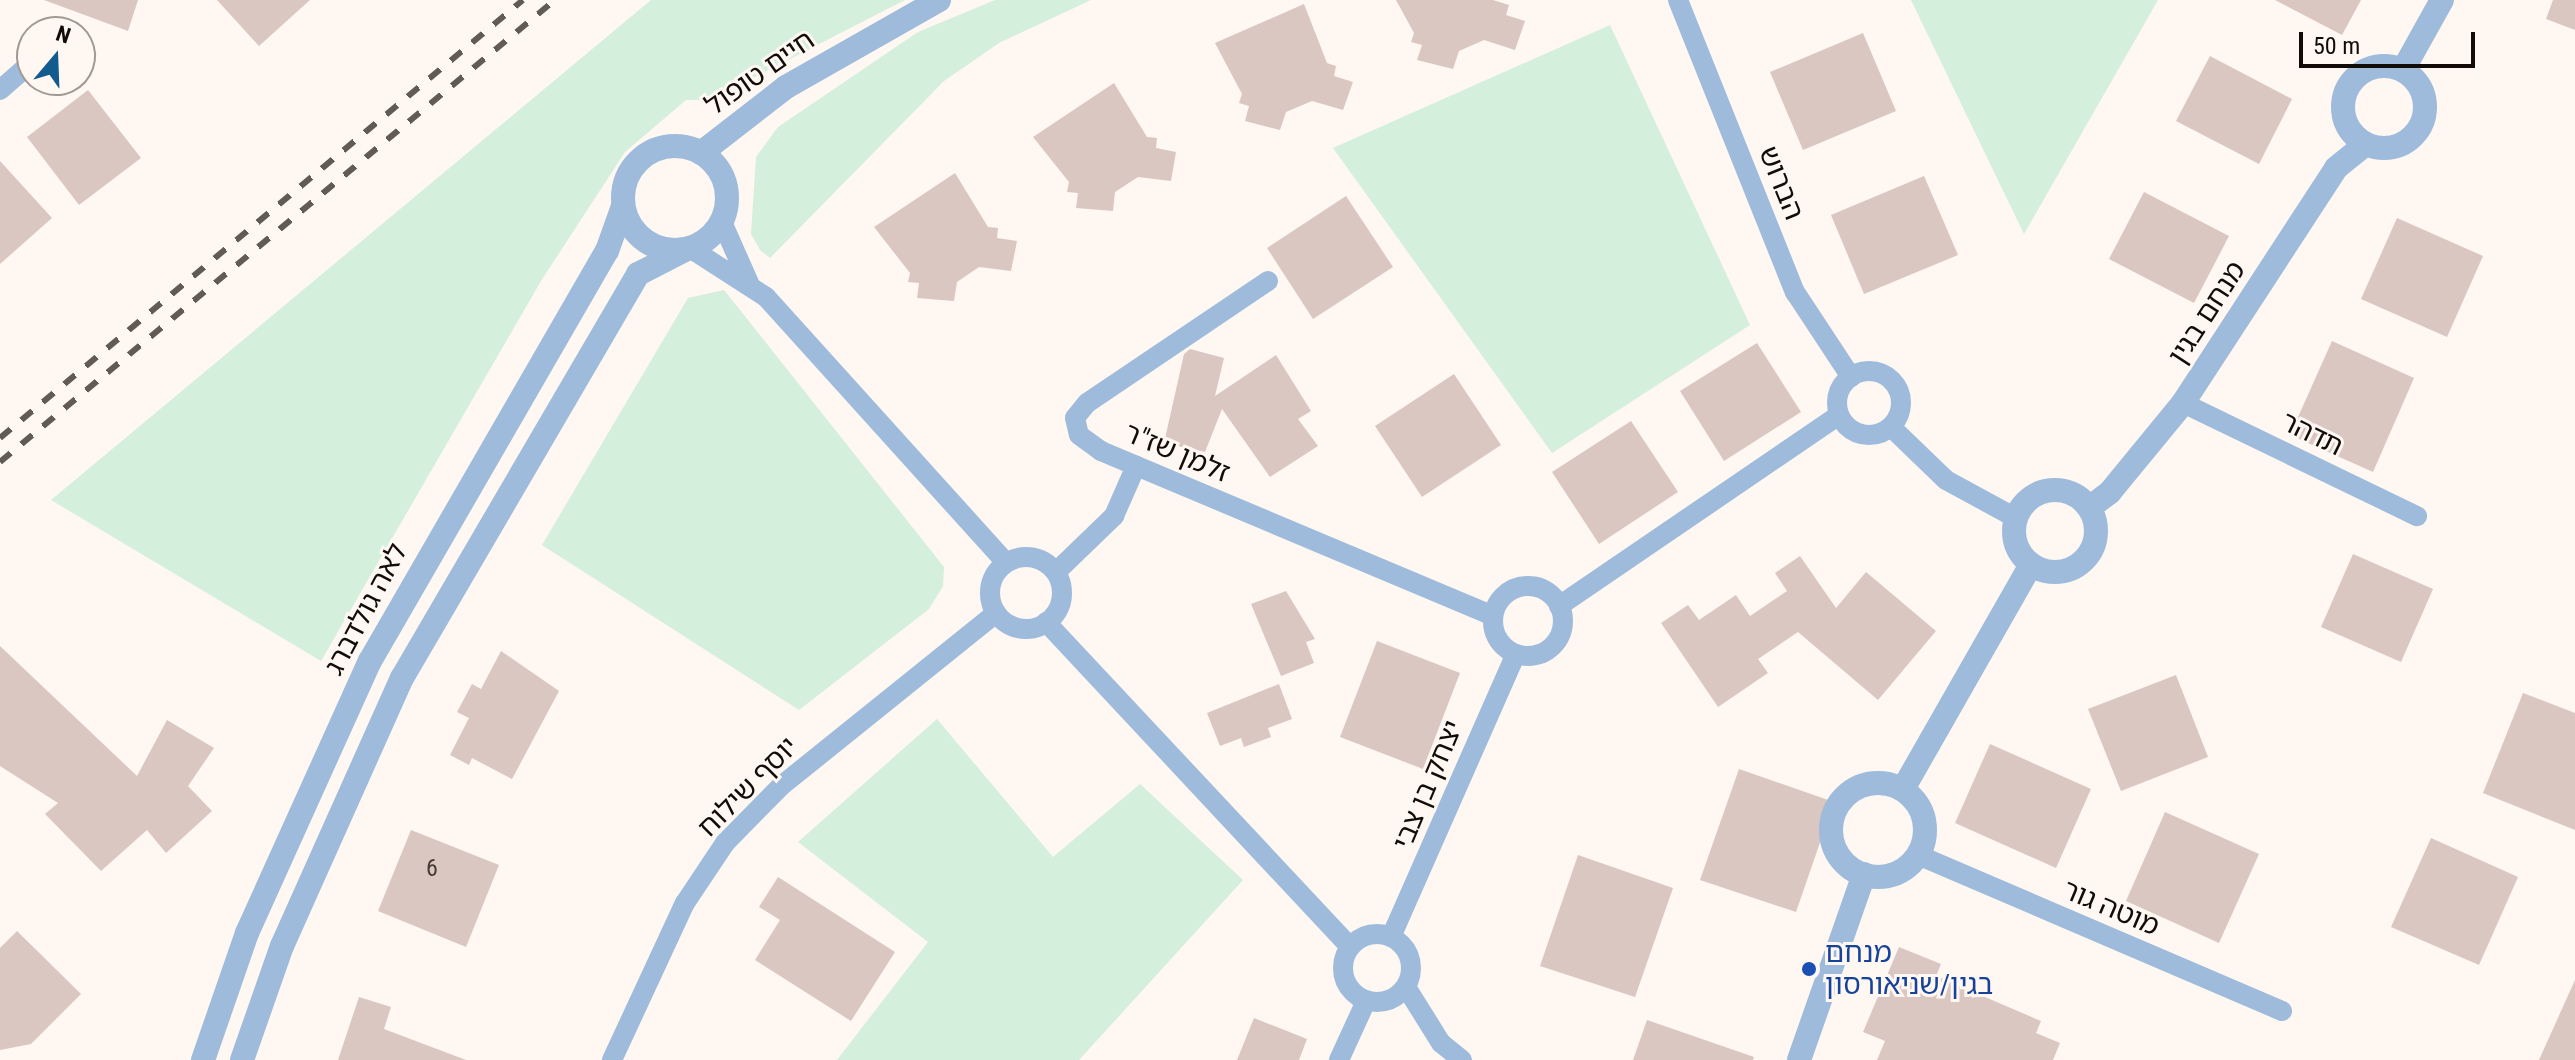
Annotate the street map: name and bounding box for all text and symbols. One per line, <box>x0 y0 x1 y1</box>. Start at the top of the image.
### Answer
north arrow <box>16 16 96 96</box>
scale bar <box>2303 16 2479 66</box>
text: N <box>53 21 74 49</box>
street label: חיים טופול <box>699 23 821 123</box>
text: 50 m <box>2313 32 2360 60</box>
street label: הברוש <box>1751 141 1811 225</box>
street label: מנחם בגין <box>2161 255 2253 371</box>
street label: תדהר <box>2276 405 2348 463</box>
street label: זלמן שז"ר <box>1119 416 1235 490</box>
street label: לאה גולדברג <box>317 537 415 681</box>
street label: יצחק בן צבי <box>1386 715 1470 855</box>
street label: יוסף שילוח <box>691 730 805 844</box>
house number: 6 <box>426 855 438 883</box>
street label: מוטה גור <box>2058 873 2164 943</box>
place label: מנחם בגין/שניאורסון <box>1825 936 1993 1002</box>
marker: מנחם בגין/שניאורסון <box>1800 960 1818 978</box>

